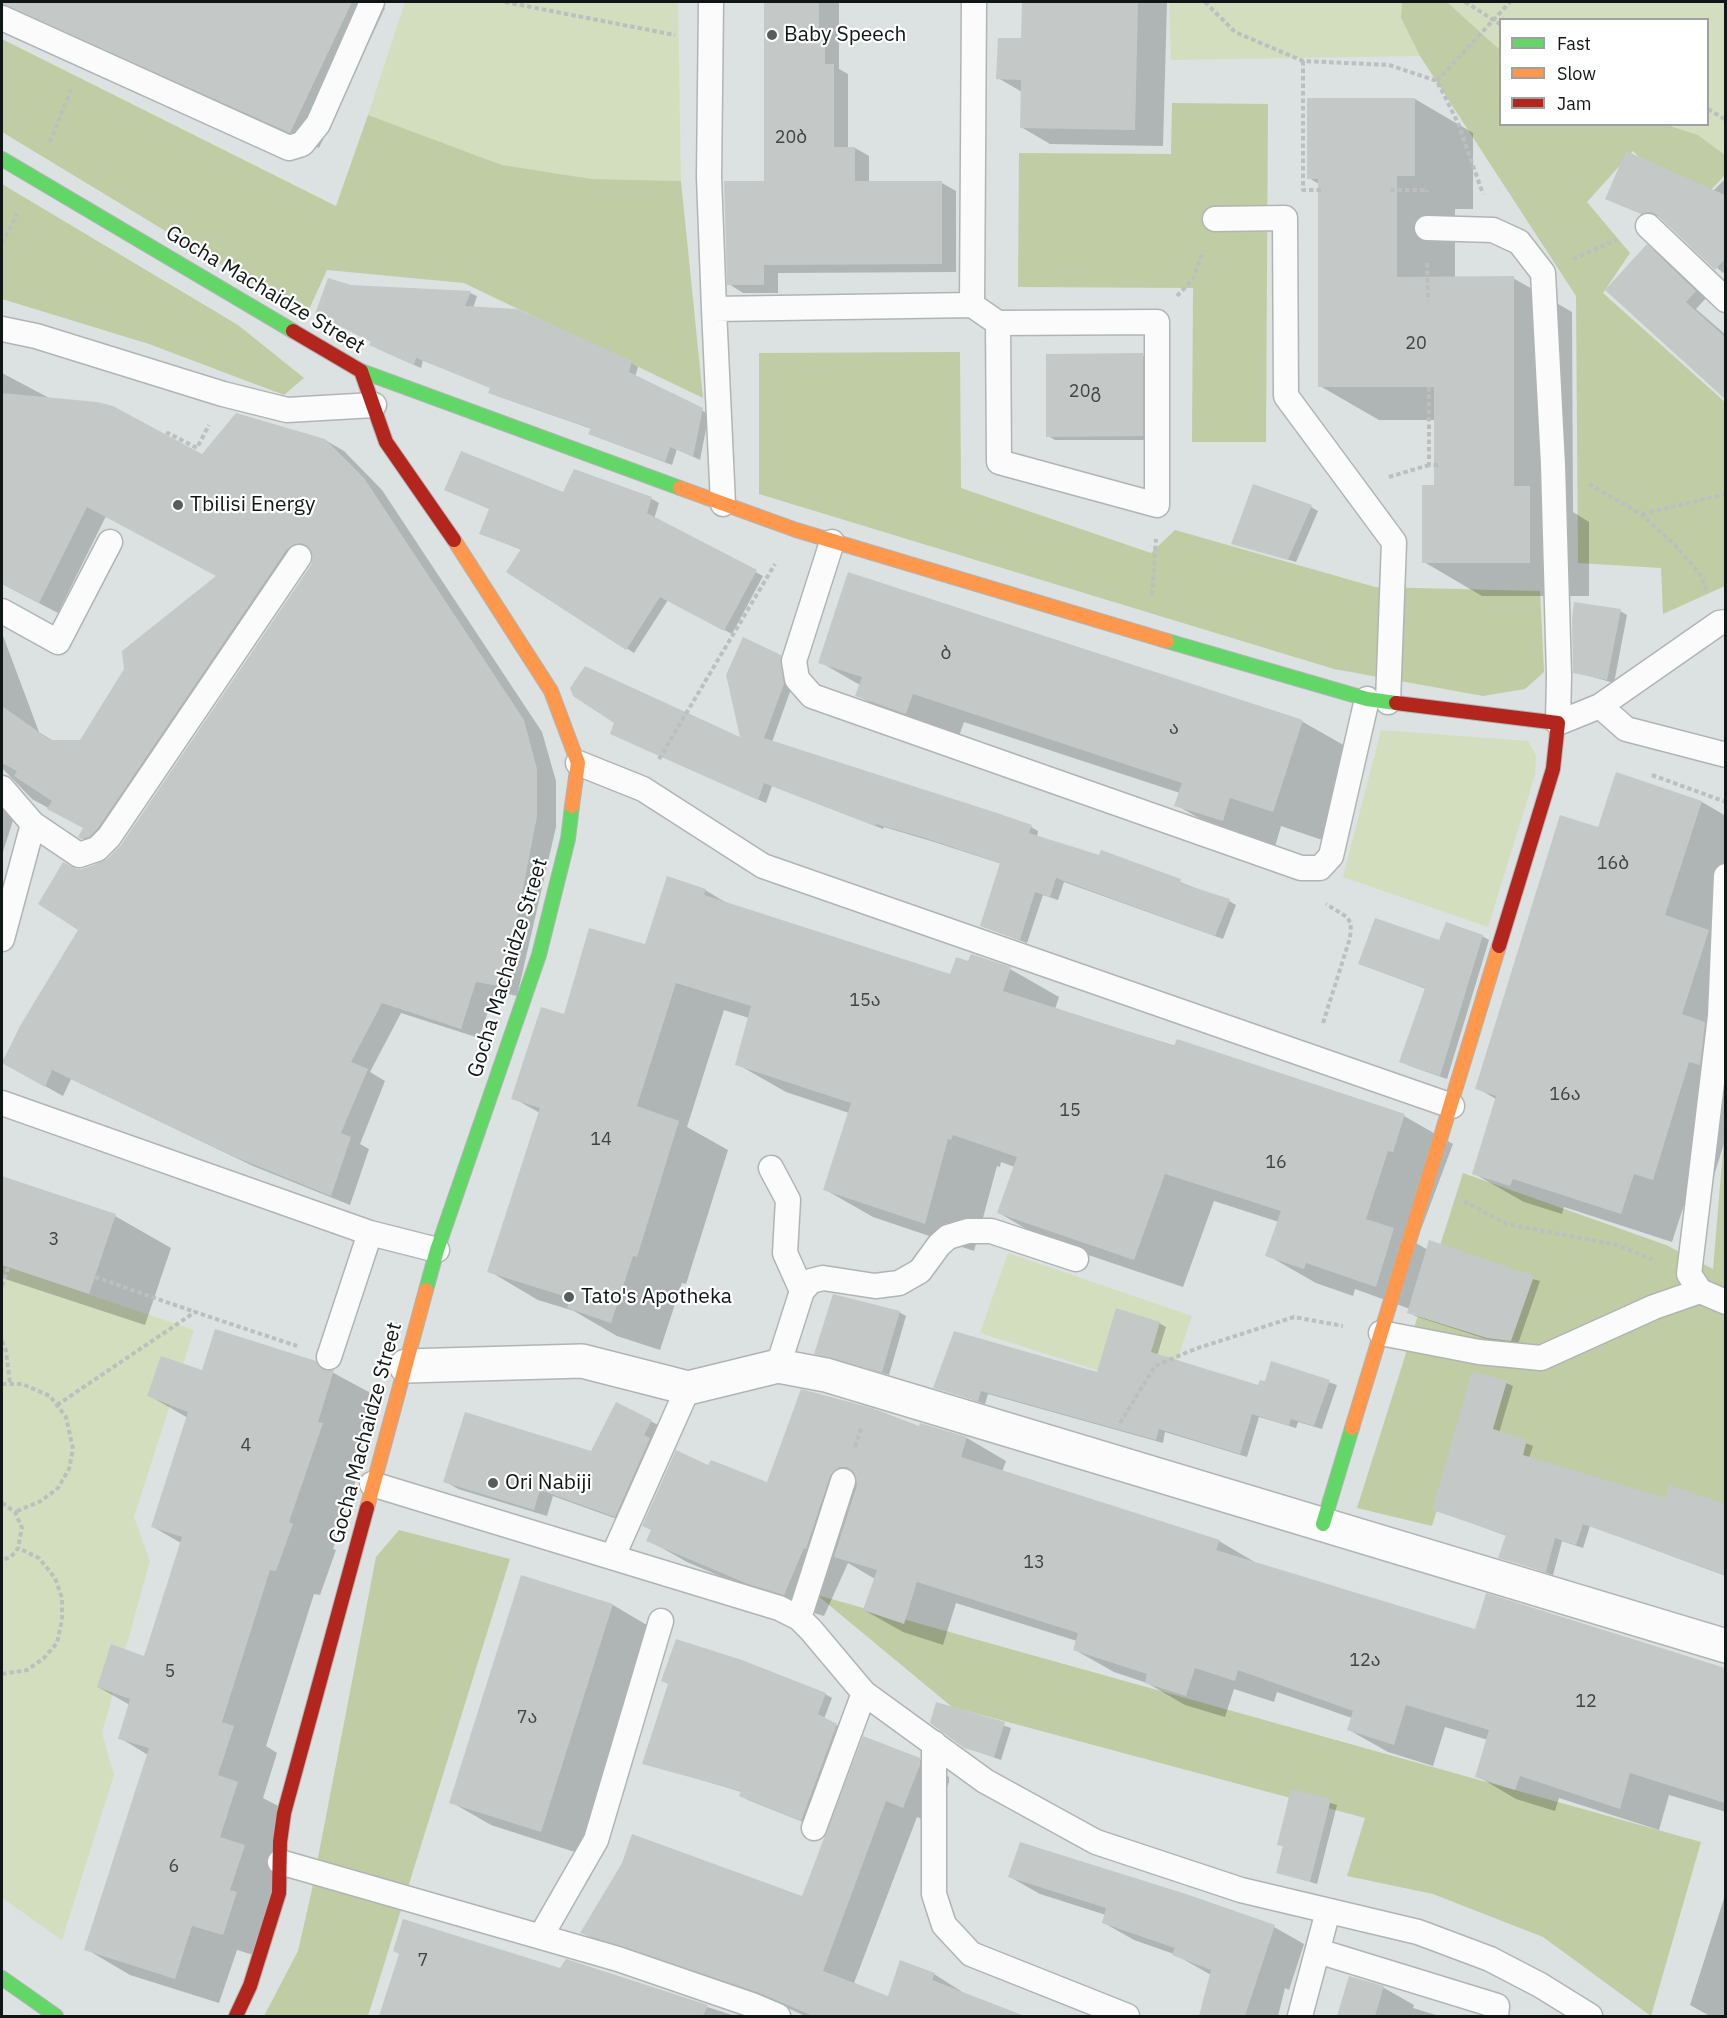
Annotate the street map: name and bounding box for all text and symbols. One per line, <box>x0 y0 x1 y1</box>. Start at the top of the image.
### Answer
legend <box>1499 18 1709 126</box>
place label: Baby Speech <box>784 22 906 48</box>
marker: Baby Speech <box>765 28 779 42</box>
text: Fast <box>1557 32 1591 55</box>
text: Slow <box>1557 62 1596 85</box>
text: Jam <box>1557 92 1592 115</box>
house number: 20ბ <box>775 127 807 149</box>
street label: Gocha Machaidze Street <box>161 220 369 360</box>
house number: 20 <box>1405 333 1427 355</box>
house number: 20გ <box>1069 381 1101 403</box>
place label: Tbilisi Energy <box>190 492 315 518</box>
marker: Tbilisi Energy <box>171 498 185 512</box>
house number: ბ <box>941 643 951 665</box>
house number: ა <box>1169 718 1179 740</box>
house number: 16ბ <box>1597 853 1629 875</box>
street label: Gocha Machaidze Street <box>463 855 553 1081</box>
house number: 15ა <box>849 990 881 1012</box>
house number: 16ა <box>1549 1084 1581 1106</box>
house number: 15 <box>1059 1100 1081 1122</box>
house number: 14 <box>590 1129 612 1151</box>
house number: 16 <box>1265 1152 1287 1174</box>
house number: 3 <box>49 1229 59 1251</box>
place label: Tato's Apotheka <box>581 1284 732 1310</box>
marker: Tato's Apotheka <box>562 1290 576 1304</box>
street label: Gocha Machaidze Street <box>324 1320 408 1546</box>
house number: 4 <box>241 1435 251 1457</box>
place label: Ori Nabiji <box>505 1470 592 1496</box>
marker: Ori Nabiji <box>486 1476 500 1490</box>
house number: 13 <box>1023 1552 1045 1574</box>
house number: 12ა <box>1349 1650 1381 1672</box>
house number: 5 <box>165 1661 175 1683</box>
house number: 12 <box>1575 1691 1597 1713</box>
house number: 7ა <box>517 1707 537 1729</box>
house number: 6 <box>169 1856 179 1878</box>
house number: 7 <box>418 1950 428 1972</box>

